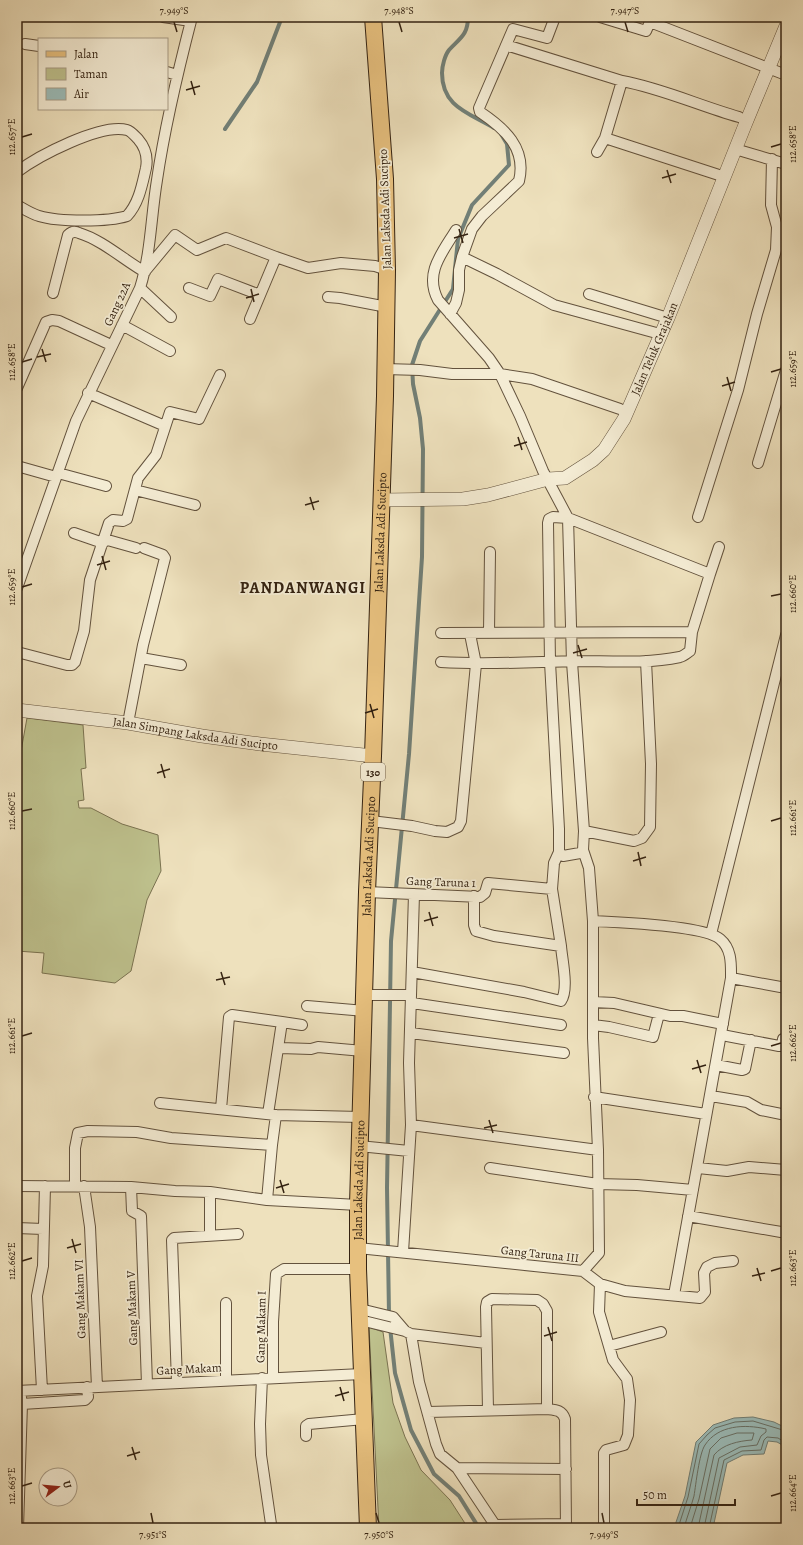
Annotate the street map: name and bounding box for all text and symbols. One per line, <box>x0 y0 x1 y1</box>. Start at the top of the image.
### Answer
text: 7.949°S <box>159 4 189 17</box>
text: 7.948°S <box>384 4 414 17</box>
text: 7.947°S <box>611 4 639 17</box>
legend <box>38 38 168 110</box>
text: Jalan <box>74 46 99 62</box>
text: Taman <box>74 66 108 82</box>
text: Air <box>73 86 89 102</box>
text: 112.657°E <box>5 119 18 155</box>
text: 112.658°E <box>786 125 799 163</box>
street label: Jalan Laksda Adi Sucipto <box>375 149 395 269</box>
street label: Gang 22A <box>100 278 135 329</box>
street label: Jalan Teluk Grajakan <box>627 299 682 398</box>
text: 112.658°E <box>5 343 18 381</box>
text: 112.659°E <box>786 350 799 388</box>
street label: Jalan Laksda Adi Sucipto <box>370 472 390 593</box>
text: 112.659°E <box>5 568 18 606</box>
text: 112.660°E <box>786 575 799 613</box>
district label: PANDANWANGI <box>240 577 366 599</box>
street label: Jalan Simpang Laksda Adi Sucipto <box>112 713 279 754</box>
road number: 130 <box>361 763 385 781</box>
text: 112.660°E <box>5 792 18 830</box>
street label: Jalan Laksda Adi Sucipto <box>358 796 379 917</box>
text: 112.661°E <box>786 800 799 836</box>
street label: Gang Taruna 1 <box>406 873 476 891</box>
text: 112.661°E <box>5 1018 18 1054</box>
text: 112.662°E <box>786 1024 799 1062</box>
street label: Jalan Laksda Adi Sucipto <box>350 1120 368 1240</box>
text: 112.662°E <box>5 1242 18 1280</box>
street label: Gang Taruna III <box>500 1242 580 1266</box>
text: 112.663°E <box>786 1249 799 1286</box>
street label: Gang Makam VI <box>71 1259 89 1339</box>
street label: Gang Makam V <box>123 1270 141 1346</box>
street label: Gang Makam I <box>252 1291 270 1363</box>
street label: Gang Makam <box>156 1359 222 1379</box>
text: 112.663°E <box>5 1467 18 1504</box>
north arrow <box>38 1467 78 1507</box>
text: 112.664°E <box>786 1474 799 1512</box>
text: U <box>59 1479 76 1491</box>
scale bar <box>637 1481 735 1507</box>
text: 50 m <box>643 1487 667 1503</box>
text: 7.951°S <box>139 1528 167 1541</box>
text: 7.950°S <box>364 1528 394 1541</box>
text: 7.949°S <box>589 1528 619 1541</box>

